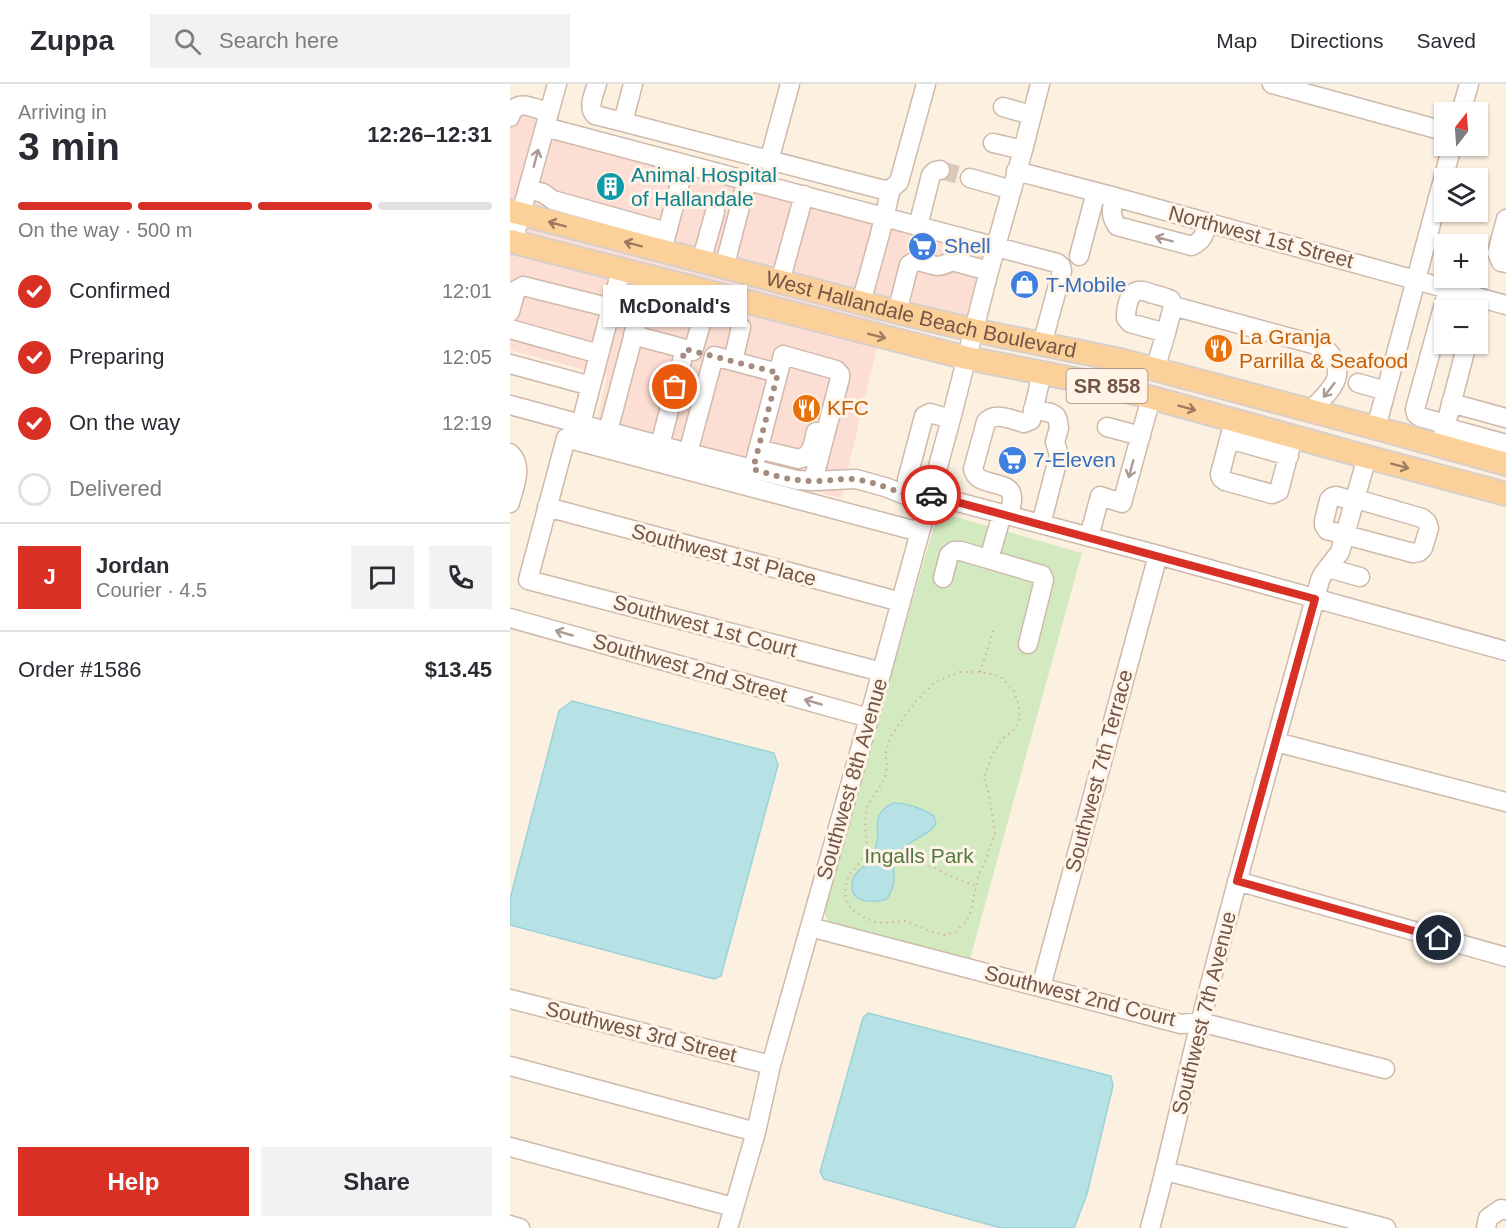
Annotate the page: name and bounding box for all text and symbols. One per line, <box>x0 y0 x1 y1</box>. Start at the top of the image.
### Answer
search box <box>150 14 570 68</box>
text: Zuppa <box>30 25 114 56</box>
icon: search <box>171 25 204 58</box>
text: Search here <box>219 28 339 53</box>
text: Map <box>1216 29 1257 52</box>
text: Directions <box>1290 29 1383 52</box>
text: Saved <box>1416 29 1476 52</box>
text: Arriving in <box>18 101 107 123</box>
north arrow <box>1434 102 1488 156</box>
map controls <box>1434 102 1488 354</box>
text: 12:26–12:31 <box>367 122 492 147</box>
text: 3 min <box>18 125 120 168</box>
one-way arrow <box>531 149 543 168</box>
place label: Animal Hospital of Hallandale <box>631 163 777 210</box>
button: layers <box>1434 168 1488 222</box>
building icon: Animal Hospital of Hallandale <box>594 171 626 203</box>
street label: Northwest 1st Street <box>1166 201 1356 272</box>
one-way arrow <box>548 217 567 229</box>
text: On the way · 500 m <box>18 219 193 241</box>
supermarket icon: Shell <box>907 230 939 262</box>
one-way arrow <box>1155 232 1174 244</box>
place label: Shell <box>944 234 991 257</box>
button: + <box>1434 234 1488 288</box>
one-way arrow <box>624 237 643 249</box>
street label: West Hallandale Beach Boulevard <box>763 266 1078 362</box>
shop icon: T-Mobile <box>1009 269 1041 301</box>
place label: T-Mobile <box>1046 273 1127 296</box>
icon: check <box>18 275 51 308</box>
text: Confirmed <box>69 278 170 303</box>
text: 12:01 <box>442 280 492 302</box>
callout: McDonald's <box>603 285 747 327</box>
text: McDonald's <box>619 295 731 317</box>
button: − <box>1434 300 1488 354</box>
place label: La Granja Parrilla & Seafood <box>1239 325 1408 372</box>
one-way arrow <box>868 330 887 342</box>
restaurant icon: La Granja Parrilla & Seafood <box>1202 333 1234 365</box>
icon: check <box>18 341 51 374</box>
text: Preparing <box>69 344 164 369</box>
text: 12:05 <box>442 346 492 368</box>
pin <box>649 361 700 412</box>
road number: SR 858 <box>1066 369 1148 403</box>
icon: bag <box>658 370 691 403</box>
one-way arrow <box>1323 382 1336 398</box>
restaurant icon: KFC <box>790 392 822 424</box>
place label: KFC <box>827 396 869 419</box>
one-way arrow <box>1178 403 1197 414</box>
icon: check <box>18 407 51 440</box>
text: On the way <box>69 410 180 435</box>
text: 12:19 <box>442 412 492 434</box>
supermarket icon: 7-Eleven <box>996 444 1028 476</box>
place label: 7-Eleven <box>1033 448 1116 471</box>
one-way arrow <box>1125 460 1137 479</box>
one-way arrow <box>1390 461 1409 472</box>
courier <box>901 465 961 525</box>
text: Delivered <box>69 476 162 501</box>
icon: car <box>915 479 948 512</box>
street label: Southwest 1st Place <box>629 519 819 590</box>
button: chat <box>351 546 414 609</box>
button: phone <box>429 546 492 609</box>
text: Jordan <box>96 553 169 578</box>
text: J <box>43 564 56 589</box>
text: Courier · 4.5 <box>96 579 207 601</box>
street label: Southwest 1st Court <box>611 590 800 661</box>
one-way arrow <box>555 627 574 638</box>
street label: Southwest 2nd Street <box>590 629 790 706</box>
text: Order #1586 <box>18 657 142 682</box>
text: $13.45 <box>425 657 492 682</box>
street label: Southwest 7th Terrace <box>1060 667 1137 875</box>
street label: Southwest 8th Avenue <box>812 675 891 882</box>
one-way arrow <box>804 696 823 708</box>
park label: Ingalls Park <box>864 844 974 867</box>
street label: Southwest 7th Avenue <box>1167 909 1240 1117</box>
pin <box>1413 912 1464 963</box>
icon: home <box>1422 921 1455 954</box>
street label: Southwest 2nd Court <box>982 961 1178 1030</box>
street label: Southwest 3rd Street <box>543 997 739 1066</box>
button: Help <box>18 1147 249 1216</box>
button: Share <box>261 1147 492 1216</box>

